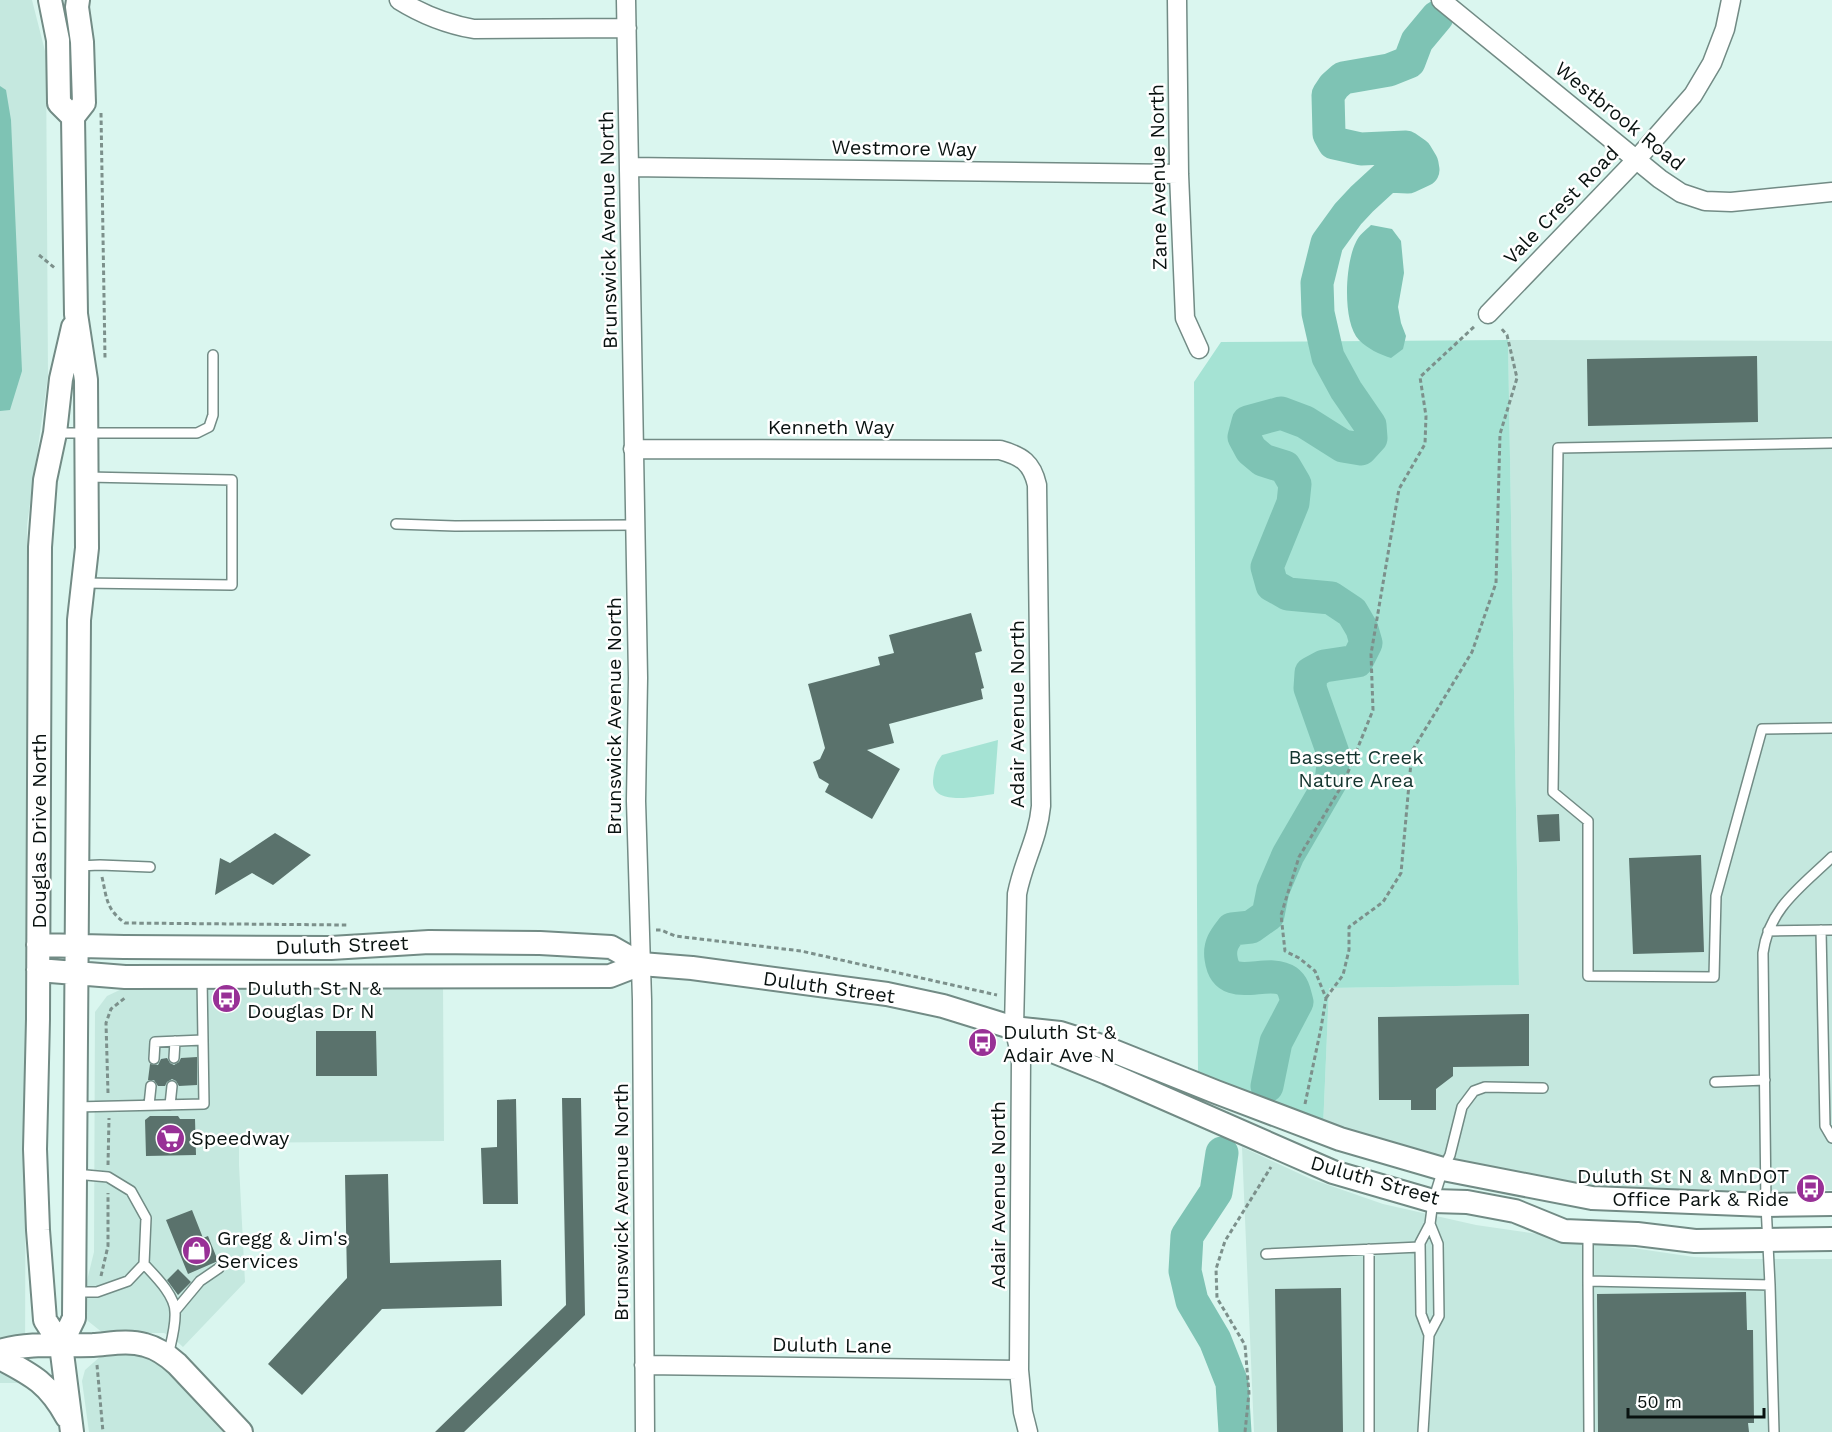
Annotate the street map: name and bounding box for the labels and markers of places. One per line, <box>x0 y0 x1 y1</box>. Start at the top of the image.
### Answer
place label: Duluth St N & Douglas Dr N <box>247 976 382 1023</box>
bus stop icon: Duluth St N & Douglas Dr N <box>210 983 242 1015</box>
place label: Duluth St & Adair Ave N <box>1003 1020 1117 1067</box>
bus stop icon: Duluth St & Adair Ave N <box>966 1027 998 1059</box>
supermarket icon: Speedway <box>154 1122 186 1154</box>
place label: Speedway <box>191 1126 290 1150</box>
place label: Duluth St N & MnDOT Office Park & Ride <box>1577 1164 1789 1211</box>
bus stop icon: Duluth St N & MnDOT Office Park & Ride <box>1794 1172 1826 1204</box>
place label: Gregg & Jim's Services <box>217 1226 348 1273</box>
shop icon: Gregg & Jim's Services <box>180 1234 212 1266</box>

